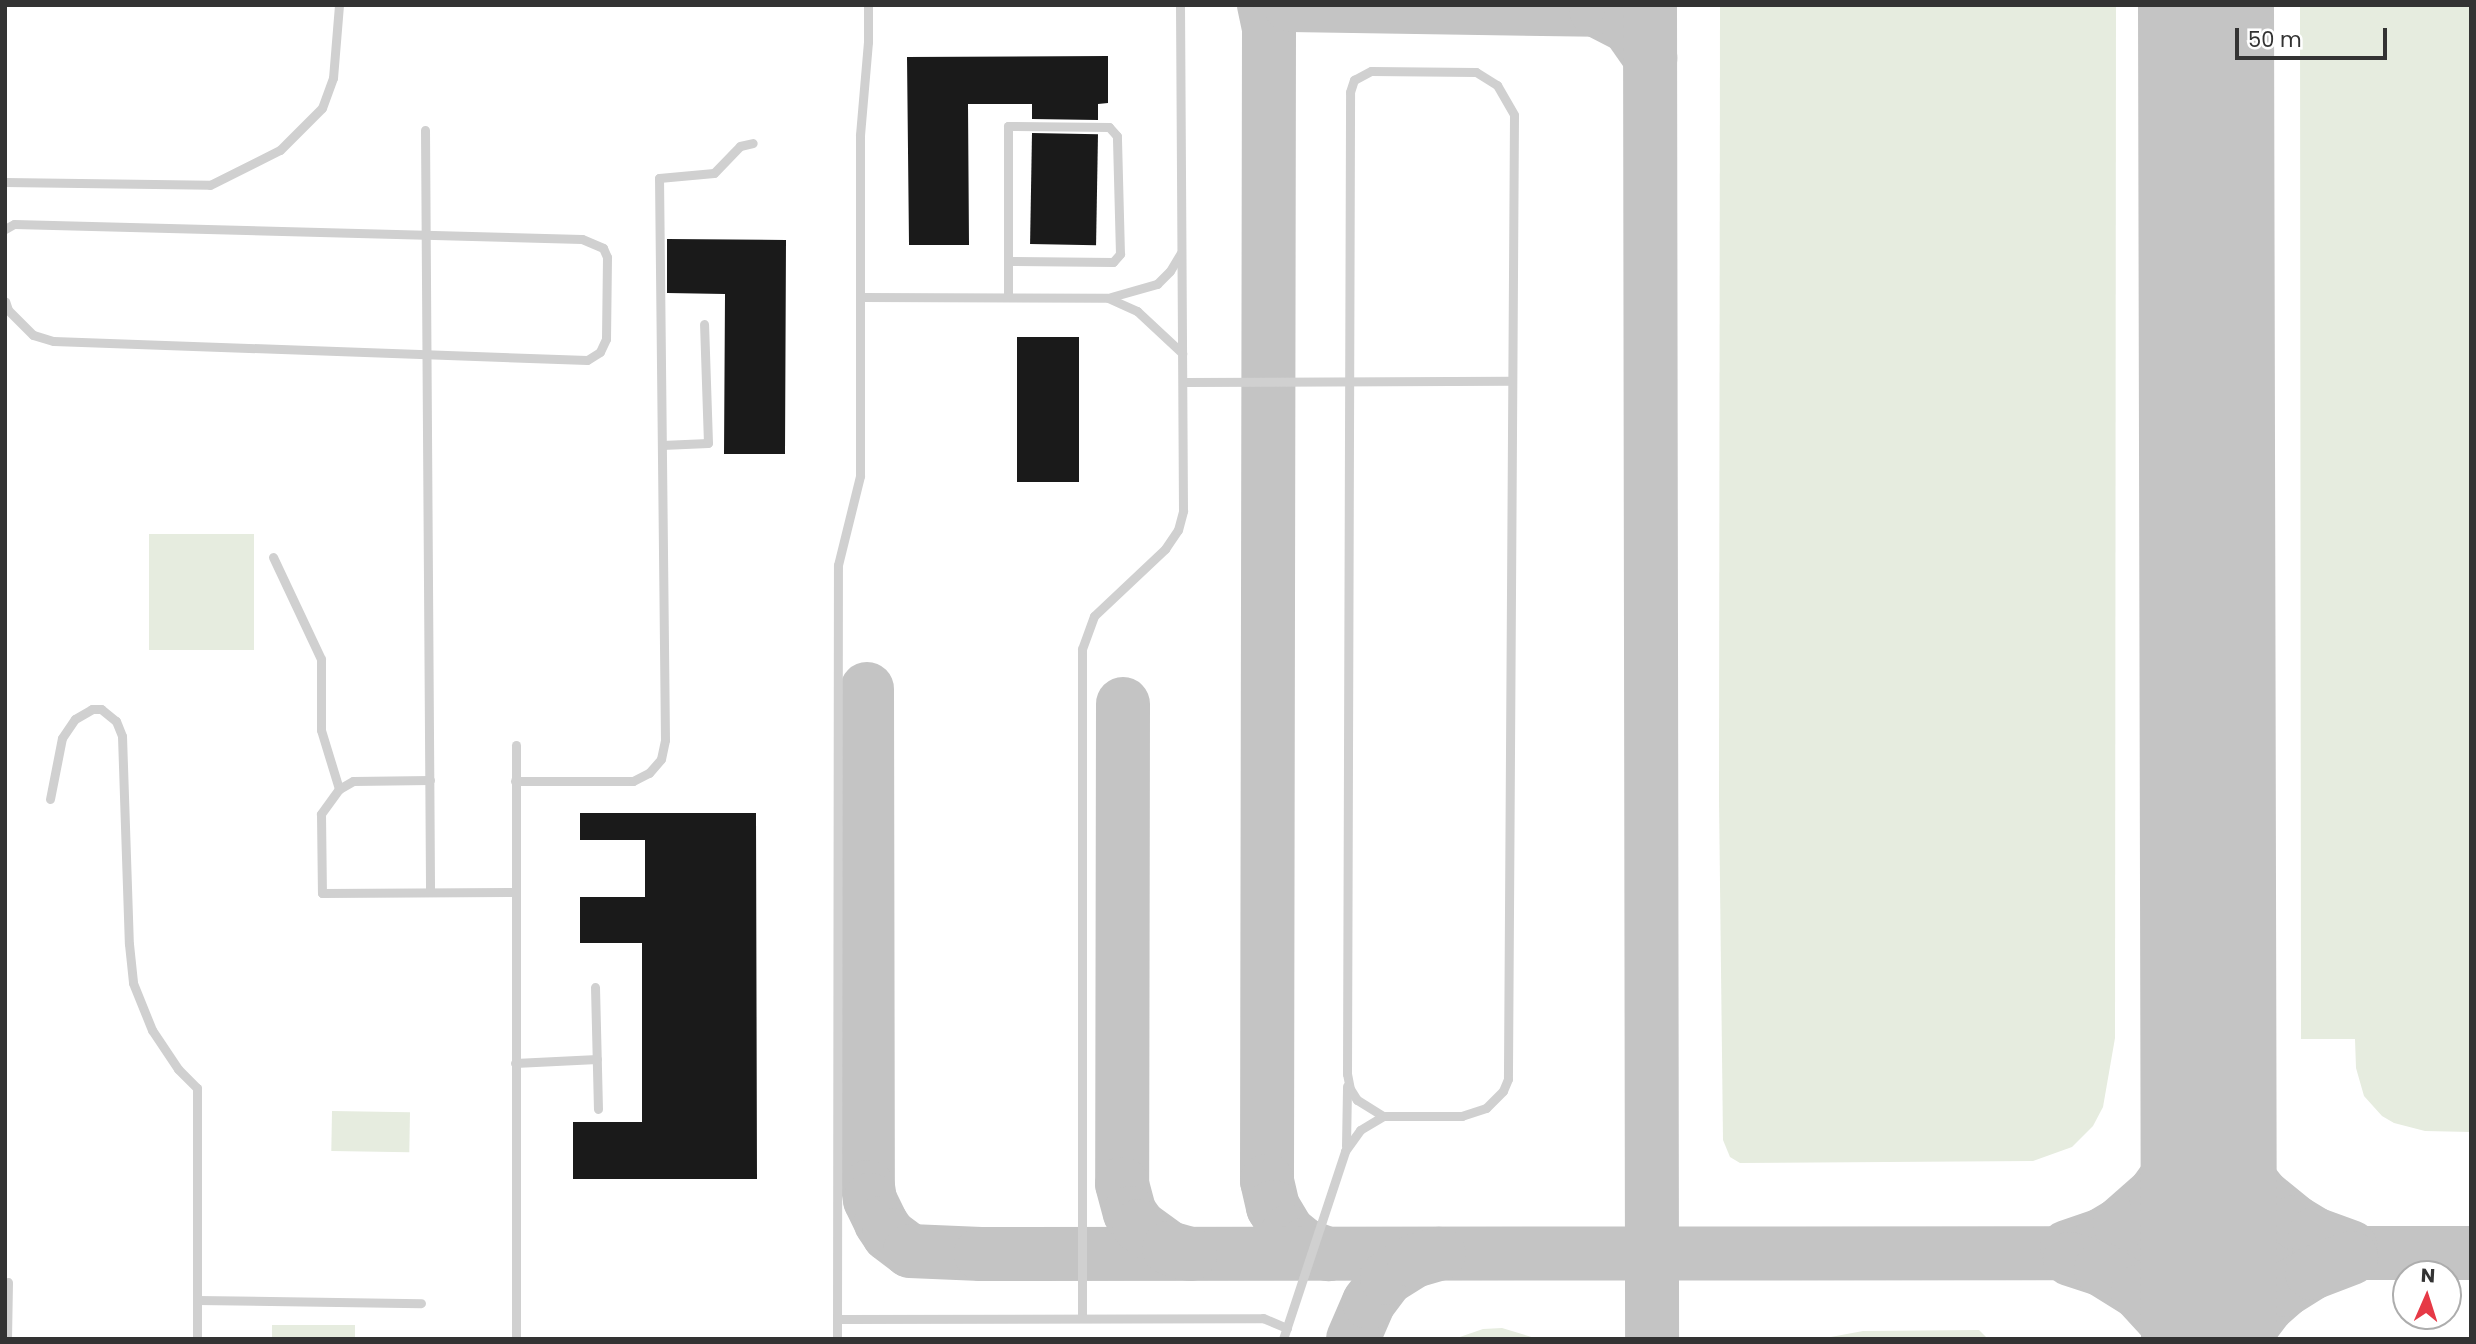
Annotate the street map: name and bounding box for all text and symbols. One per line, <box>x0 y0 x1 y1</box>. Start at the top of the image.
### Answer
scale bar <box>2238 14 2390 58</box>
text: 50 m <box>2248 25 2302 54</box>
north arrow <box>2392 1260 2462 1330</box>
text: N <box>2420 1262 2436 1289</box>

